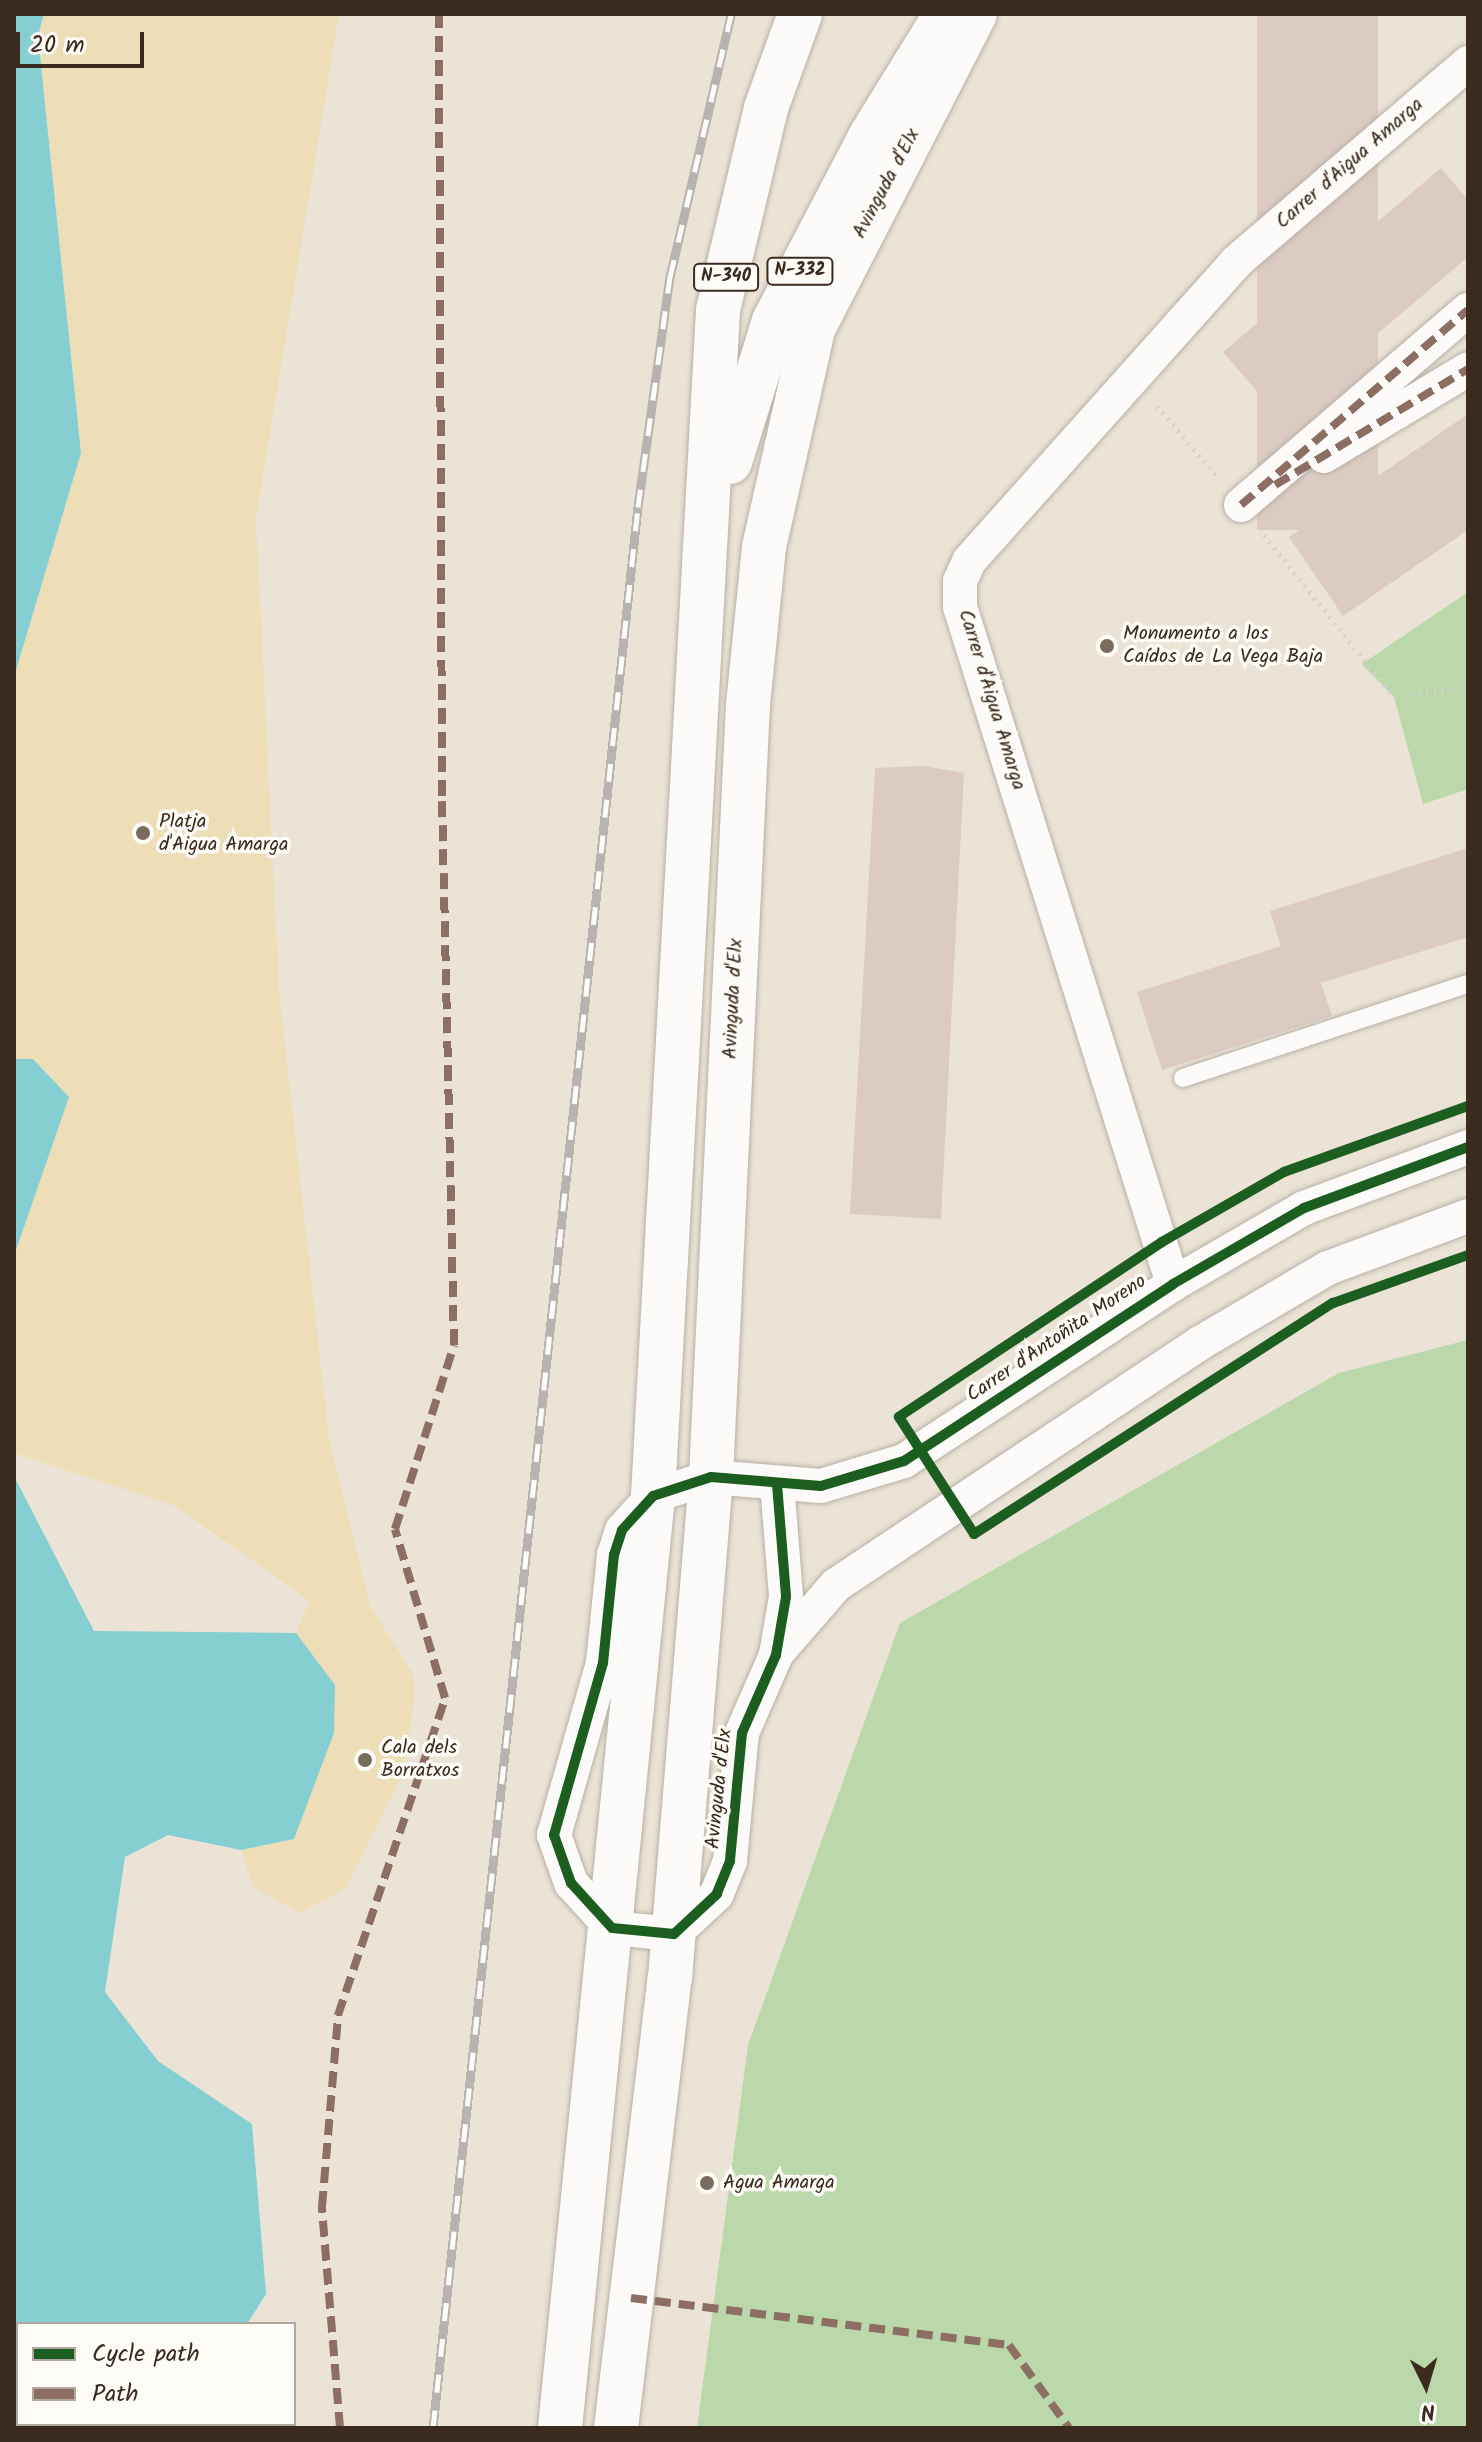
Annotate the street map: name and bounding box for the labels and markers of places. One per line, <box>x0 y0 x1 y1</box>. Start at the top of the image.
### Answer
place label: Monumento a los Caídos de La Vega Baja <box>1123 622 1323 669</box>
marker: Monumento a los Caídos de La Vega Baja <box>1098 637 1116 655</box>
place label: Platja d'Aigua Amarga <box>159 810 288 857</box>
marker: Platja d'Aigua Amarga <box>134 824 152 842</box>
place label: Cala dels Borratxos <box>381 1736 459 1783</box>
marker: Cala dels Borratxos <box>356 1751 374 1769</box>
place label: Agua Amarga <box>723 2171 835 2195</box>
marker: Agua Amarga <box>698 2174 716 2192</box>

